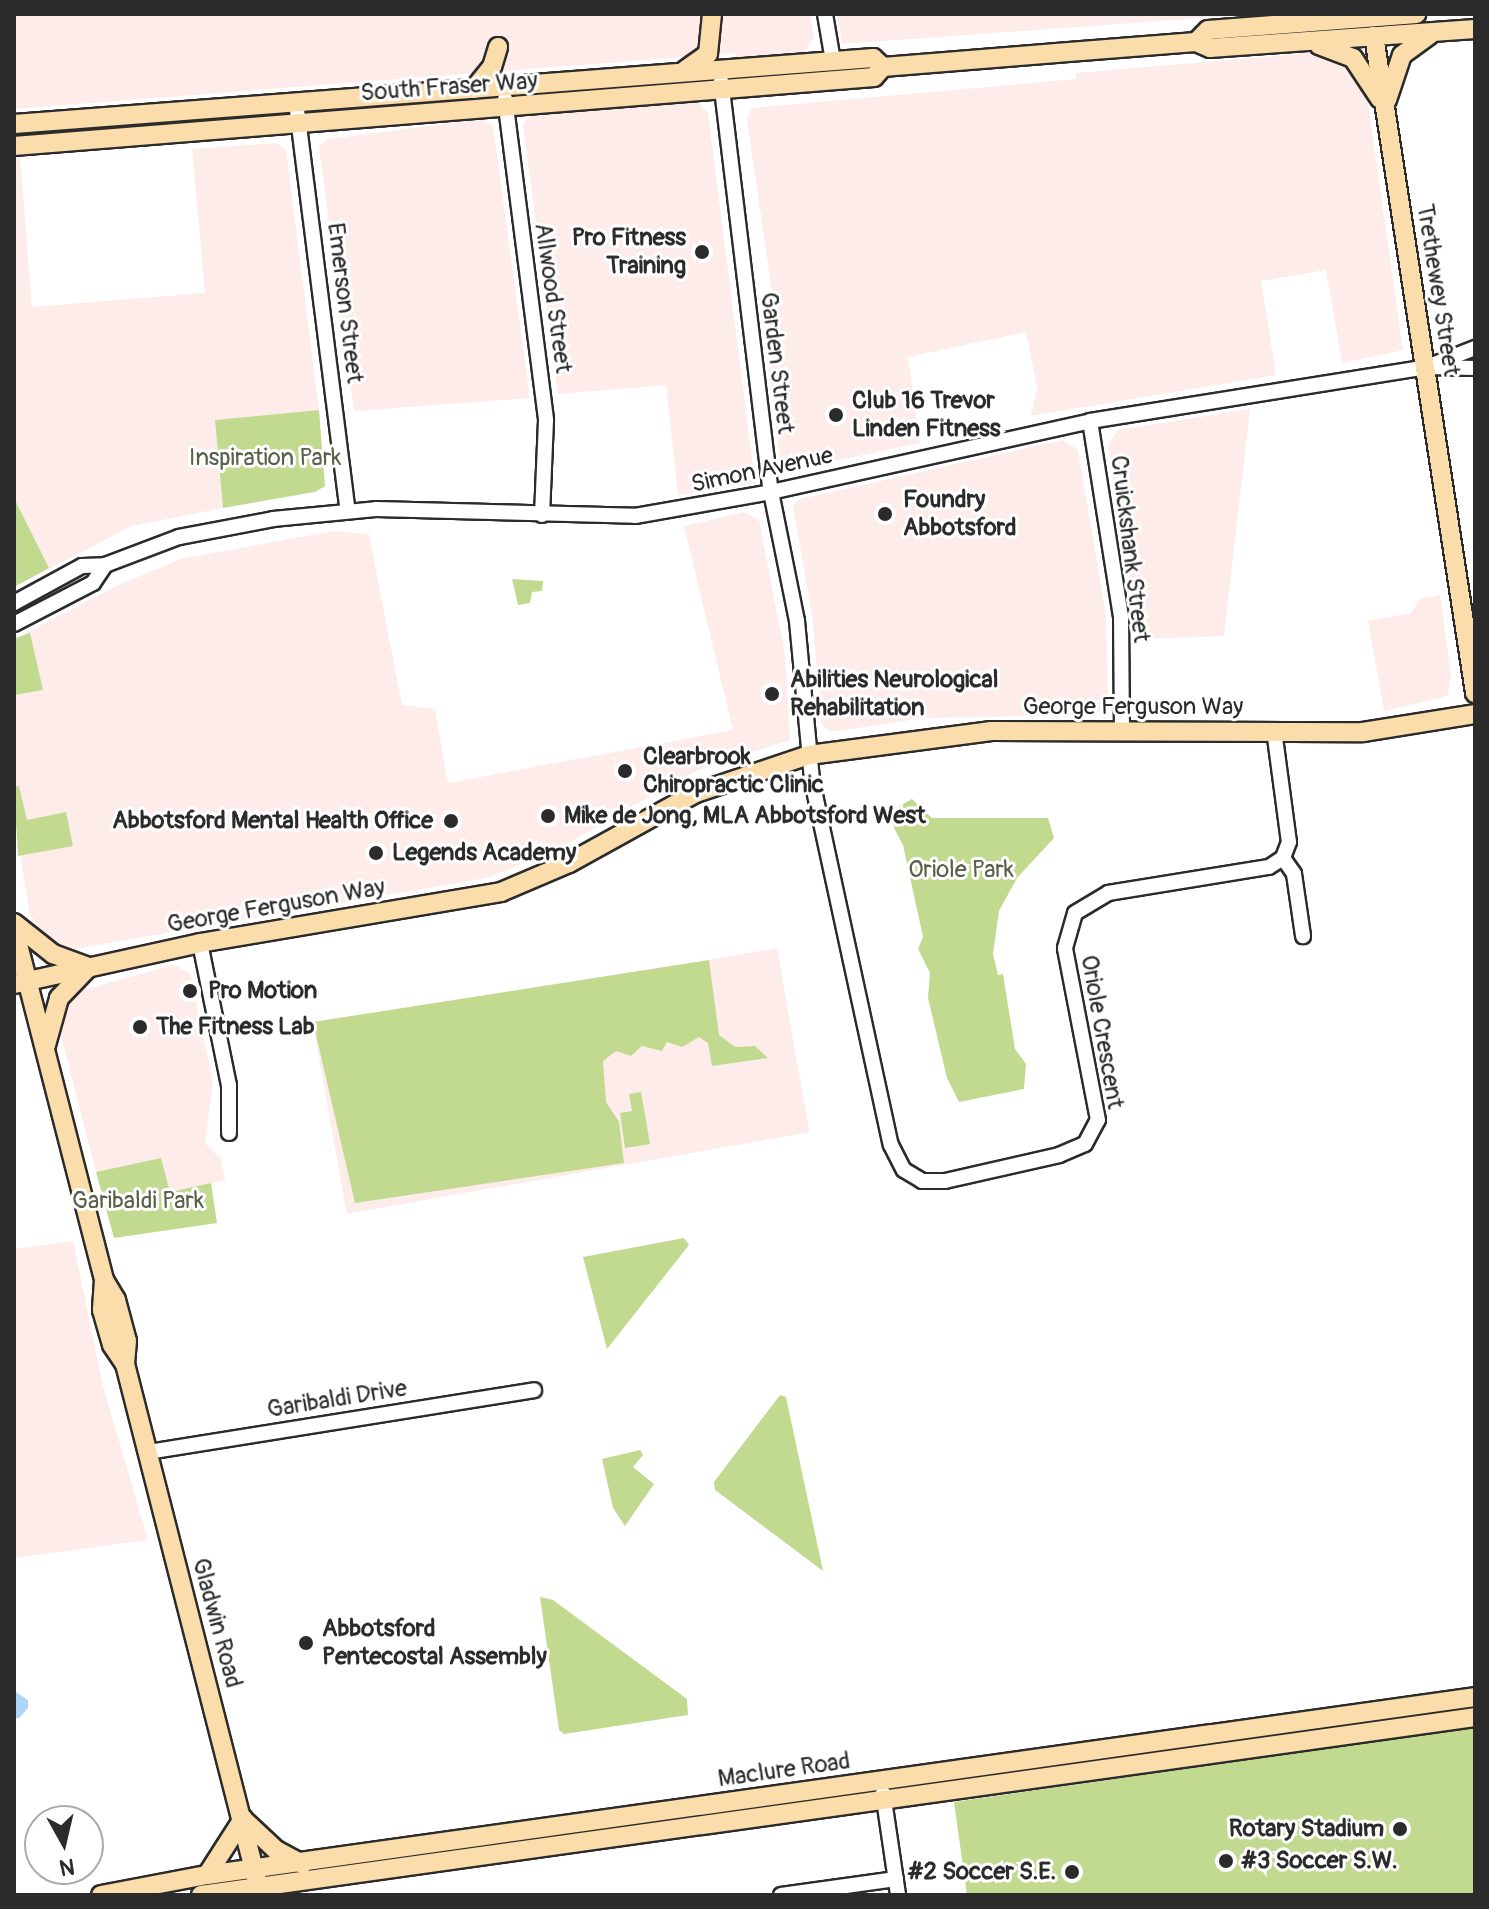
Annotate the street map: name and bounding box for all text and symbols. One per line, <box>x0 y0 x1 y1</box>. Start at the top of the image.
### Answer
street label: South Fraser Way <box>359 66 539 108</box>
street label: Trethewey Street <box>1410 202 1466 378</box>
street label: Emerson Street <box>321 221 369 385</box>
street label: Allwood Street <box>528 221 578 375</box>
place label: Pro Fitness Training <box>572 224 686 280</box>
marker: Pro Fitness Training <box>693 243 711 261</box>
street label: Garden Street <box>754 291 800 435</box>
place label: Club 16 Trevor Linden Fitness <box>852 387 1001 443</box>
marker: Club 16 Trevor Linden Fitness <box>827 406 845 424</box>
street label: Simon Avenue <box>688 441 836 499</box>
park label: Inspiration Park <box>189 444 341 472</box>
street label: Cruickshank Street <box>1104 454 1156 644</box>
place label: Foundry Abbotsford <box>903 486 1016 542</box>
marker: Foundry Abbotsford <box>874 503 896 525</box>
place label: Abilities Neurological Rehabilitation <box>790 666 998 722</box>
marker: Abilities Neurological Rehabilitation <box>761 683 783 705</box>
street label: George Ferguson Way <box>1023 693 1243 721</box>
place label: Clearbrook Chiropractic Clinic <box>643 743 824 799</box>
marker: Clearbrook Chiropractic Clinic <box>614 760 636 782</box>
place label: Mike de Jong, MLA Abbotsford West <box>564 802 926 830</box>
place label: Abbotsford Mental Health Office <box>112 807 433 835</box>
marker: Mike de Jong, MLA Abbotsford West <box>539 807 557 825</box>
marker: Abbotsford Mental Health Office <box>440 810 462 832</box>
place label: Legends Academy <box>392 839 576 867</box>
marker: Legends Academy <box>367 844 385 862</box>
park label: Oriole Park <box>908 856 1014 884</box>
street label: George Ferguson Way <box>165 873 387 939</box>
street label: Oriole Crescent <box>1074 953 1130 1111</box>
place label: Pro Motion <box>208 977 317 1005</box>
marker: Pro Motion <box>179 980 201 1002</box>
place label: The Fitness Lab <box>156 1013 315 1041</box>
marker: The Fitness Lab <box>131 1018 149 1036</box>
park label: Garibaldi Park <box>72 1187 204 1215</box>
street label: Garibaldi Drive <box>265 1374 409 1424</box>
street label: Gladwin Road <box>186 1555 248 1691</box>
place label: Abbotsford Pentecostal Assembly <box>322 1615 547 1671</box>
marker: Abbotsford Pentecostal Assembly <box>297 1634 315 1652</box>
street label: Maclure Road <box>716 1746 852 1794</box>
north arrow <box>24 1805 104 1885</box>
place label: Rotary Stadium <box>1229 1815 1384 1843</box>
marker: Rotary Stadium <box>1391 1820 1409 1838</box>
place label: #3 Soccer S.W. <box>1242 1847 1397 1875</box>
text: N <box>58 1852 76 1882</box>
marker: #3 Soccer S.W. <box>1217 1852 1235 1870</box>
place label: #2 Soccer S.E. <box>909 1858 1056 1886</box>
marker: #2 Soccer S.E. <box>1063 1863 1081 1881</box>

